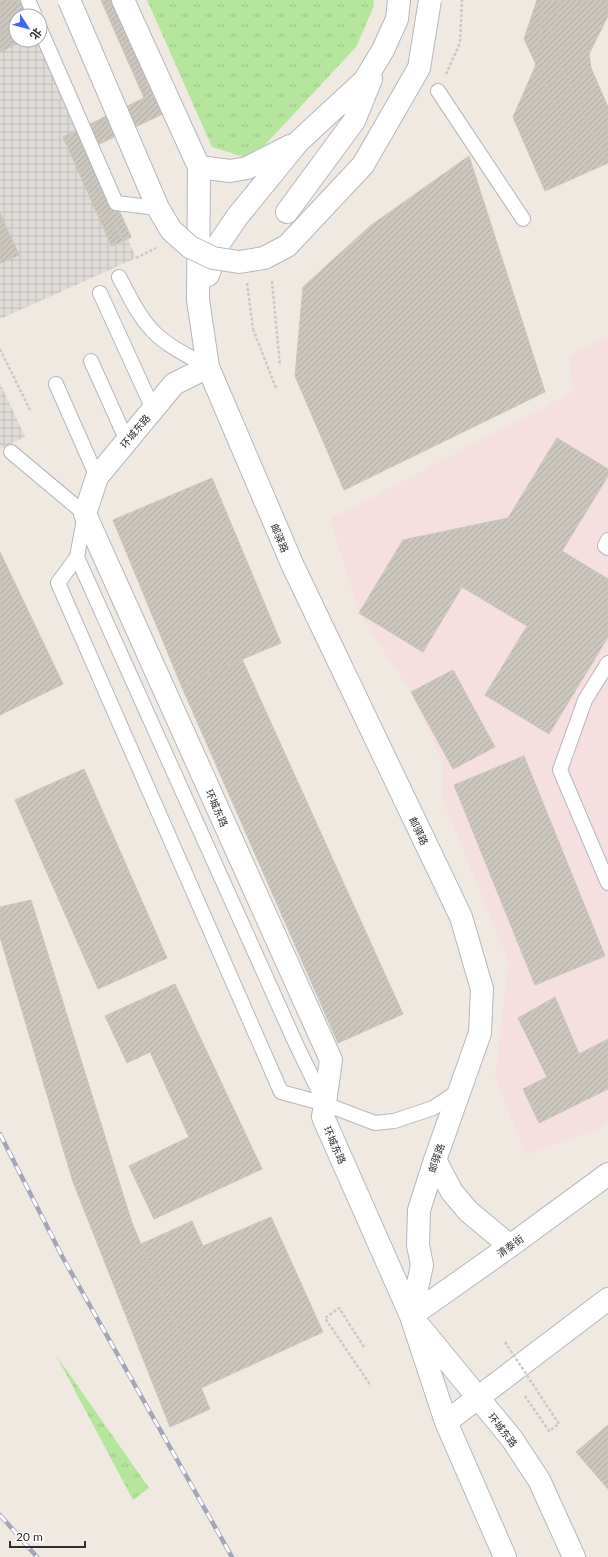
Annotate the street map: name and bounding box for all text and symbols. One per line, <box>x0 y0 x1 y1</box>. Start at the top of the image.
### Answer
north arrow <box>8 8 48 48</box>
text: 北 <box>28 26 45 42</box>
street label: 环城东路 <box>118 412 152 450</box>
street label: 邮驿路 <box>269 522 291 554</box>
street label: 环城东路 <box>203 787 231 829</box>
street label: 邮驿路 <box>407 815 431 847</box>
street label: 环城东路 <box>321 1124 349 1166</box>
street label: 邮驿路 <box>425 1142 447 1174</box>
street label: 清泰街 <box>494 1232 526 1260</box>
street label: 环城东路 <box>486 1411 520 1449</box>
scale bar <box>10 1523 85 1549</box>
text: 20 m <box>16 1529 43 1544</box>

